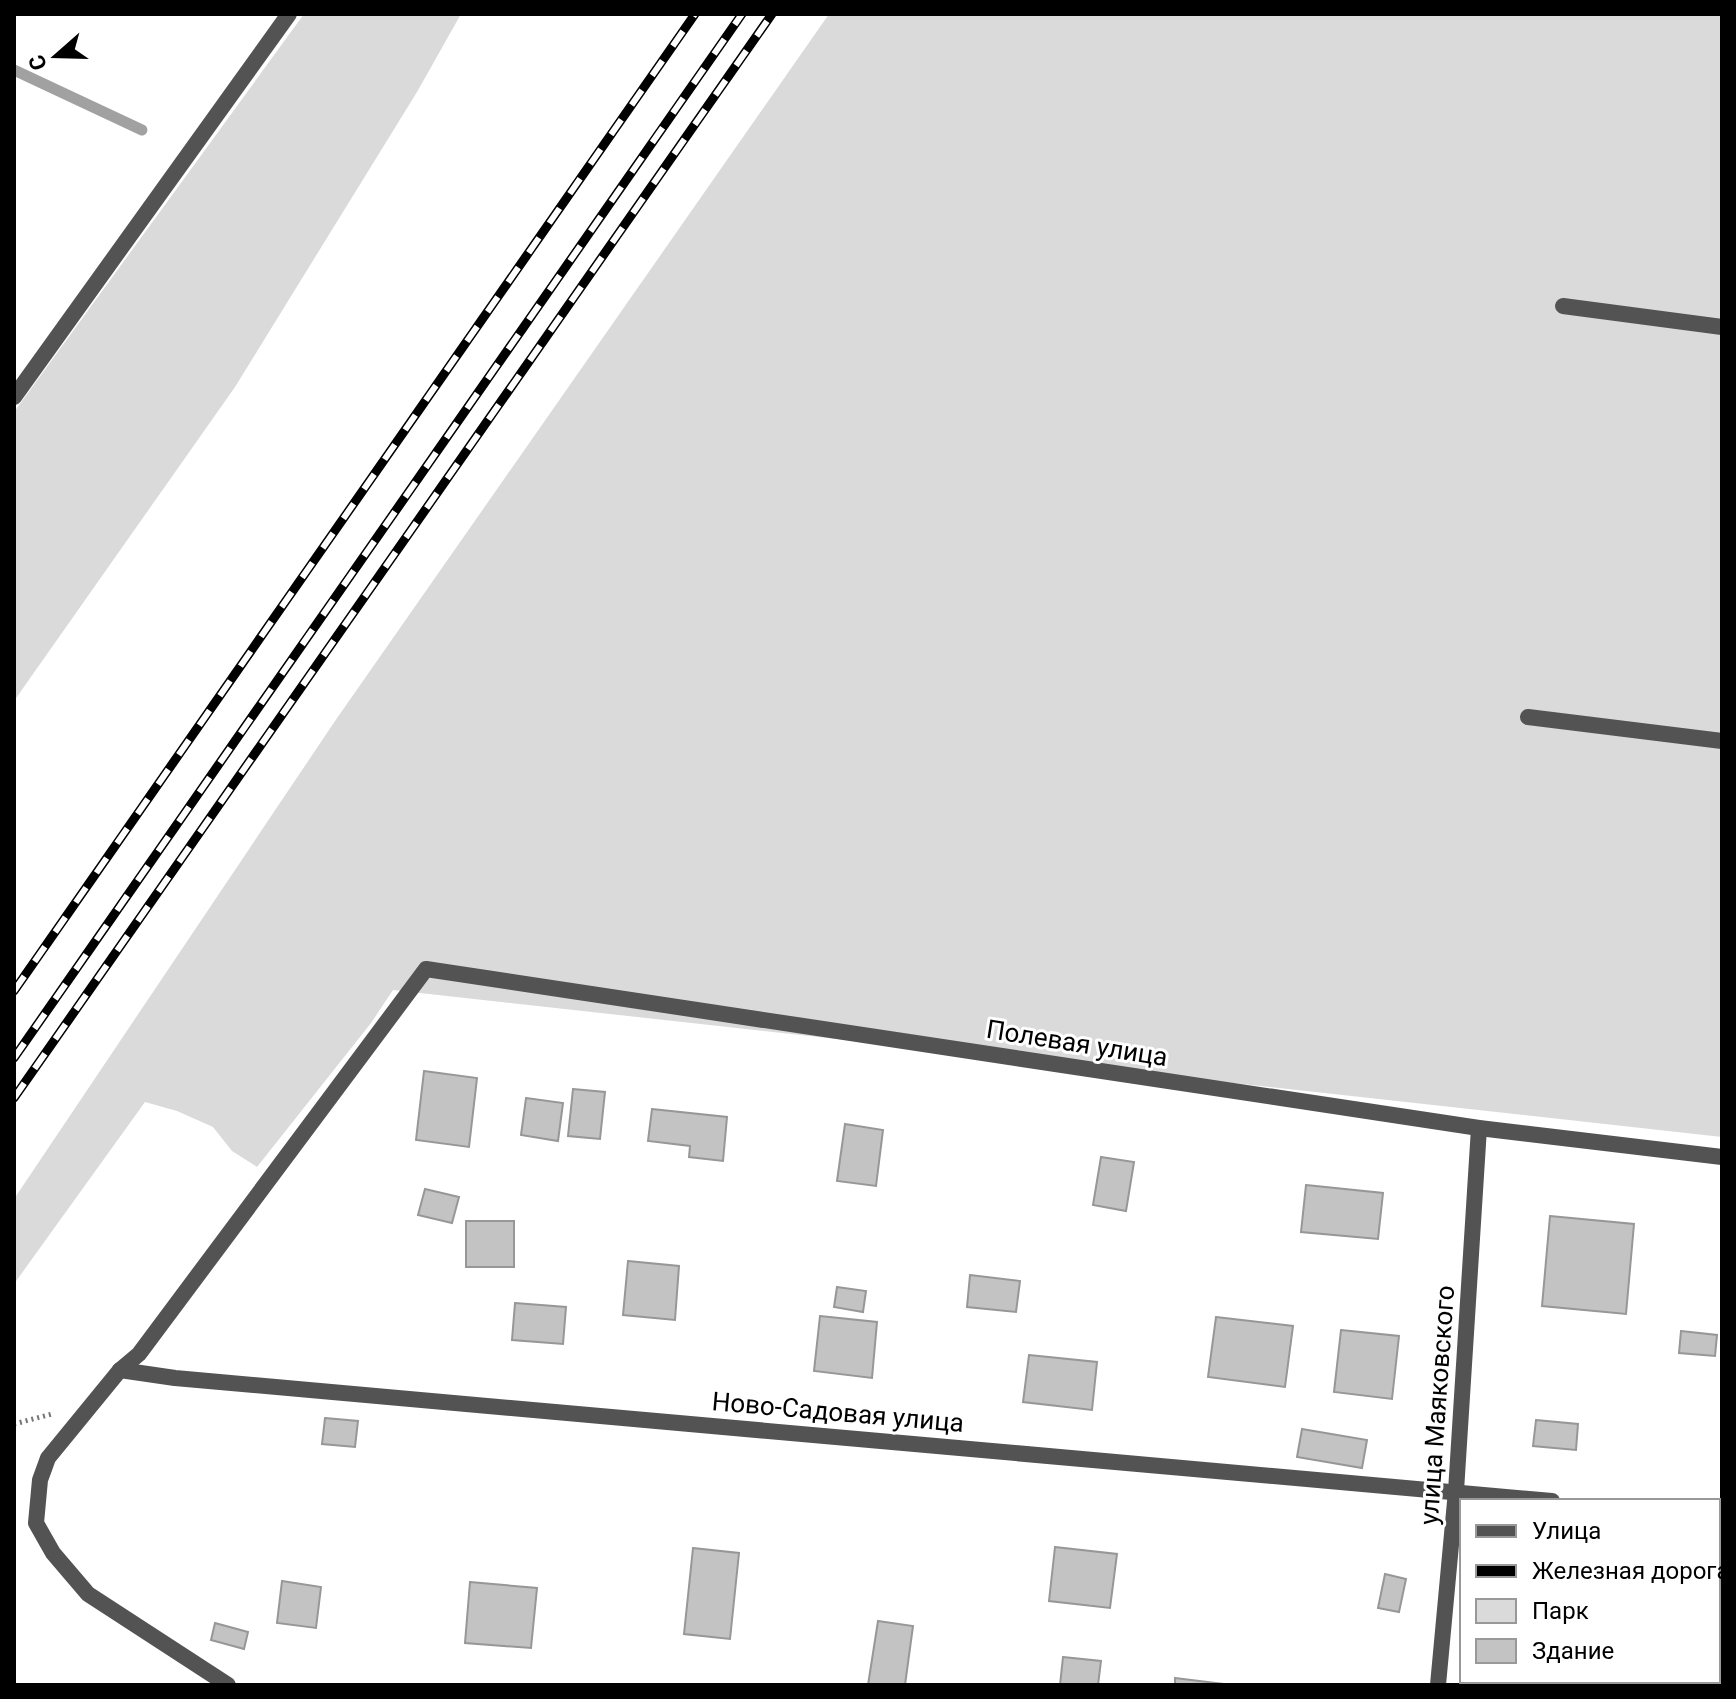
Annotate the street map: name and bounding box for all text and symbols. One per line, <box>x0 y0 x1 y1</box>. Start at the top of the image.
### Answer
north arrow <box>16 16 96 96</box>
text: С <box>23 52 52 74</box>
street label: Полевая улица <box>984 1014 1170 1072</box>
street label: улица Маяковского <box>1414 1284 1460 1526</box>
street label: Ново-Садовая улица <box>711 1386 965 1438</box>
legend <box>1460 1499 1720 1683</box>
text: Улица <box>1532 1517 1601 1545</box>
text: Железная дорога <box>1532 1557 1729 1585</box>
text: Парк <box>1532 1597 1589 1625</box>
text: Здание <box>1532 1637 1614 1665</box>

